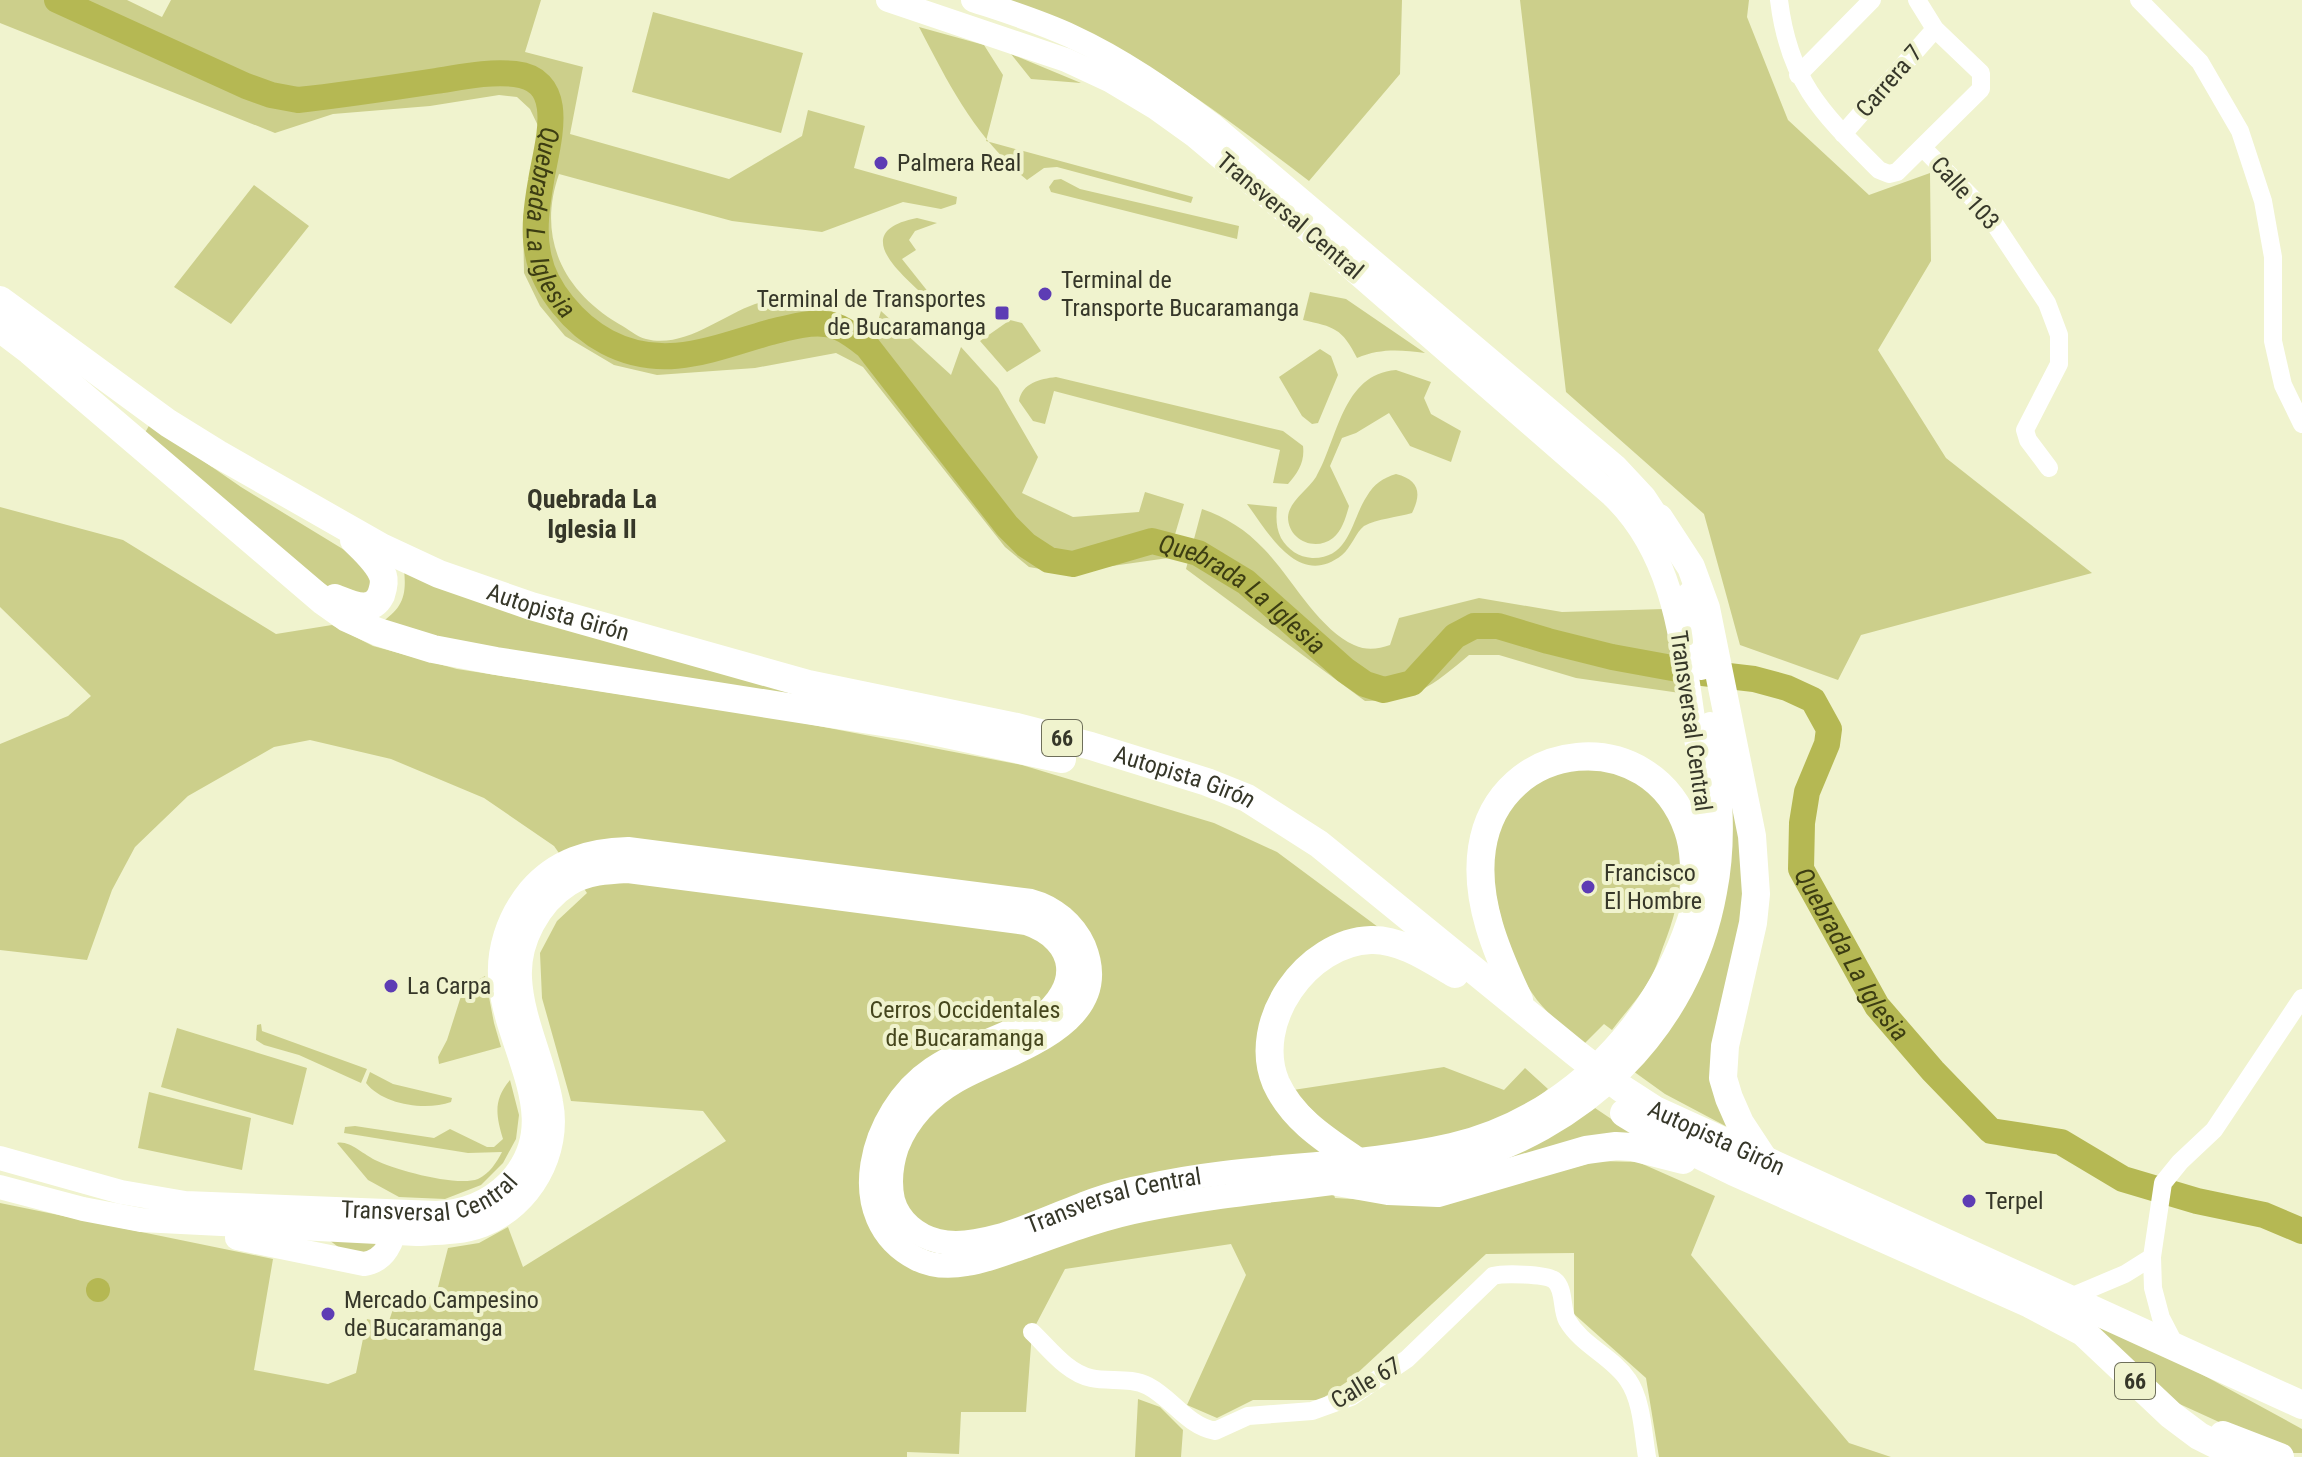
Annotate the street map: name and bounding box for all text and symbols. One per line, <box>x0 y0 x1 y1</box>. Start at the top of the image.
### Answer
street label: Carrera 7 <box>1850 39 1928 123</box>
water label: Quebrada La Iglesia <box>521 126 582 324</box>
street label: Transversal Central <box>1211 147 1369 285</box>
place label: Palmera Real <box>897 149 1021 177</box>
street label: Calle 103 <box>1925 151 2005 235</box>
marker: Palmera Real <box>872 154 890 172</box>
place label: Terminal de Transporte Bucaramanga <box>1061 266 1299 322</box>
place label: Terminal de Transportes de Bucaramanga <box>757 285 986 341</box>
marker: Terminal de Transporte Bucaramanga <box>1036 285 1054 303</box>
marker: Terminal de Transportes de Bucaramanga <box>993 304 1011 322</box>
district label: Quebrada La Iglesia II <box>527 484 657 544</box>
water label: Quebrada La Iglesia <box>1156 528 1332 660</box>
street label: Autopista Girón <box>483 578 632 647</box>
street label: Transversal Central <box>1664 629 1718 813</box>
road number: 66 <box>1042 720 1082 756</box>
street label: Autopista Girón <box>1111 740 1261 814</box>
place label: Francisco El Hombre <box>1604 859 1702 915</box>
water label: Quebrada La Iglesia <box>1788 862 1915 1047</box>
marker: Francisco El Hombre <box>1579 878 1597 896</box>
place label: La Carpa <box>407 972 491 1000</box>
marker: La Carpa <box>382 977 400 995</box>
park label: Cerros Occidentales de Bucaramanga <box>870 996 1060 1052</box>
street label: Autopista Girón <box>1644 1095 1789 1181</box>
street label: Transversal Central <box>1022 1162 1203 1240</box>
street label: Transversal Central <box>341 1168 523 1227</box>
place label: Terpel <box>1985 1187 2044 1215</box>
marker: Terpel <box>1960 1192 1978 1210</box>
place label: Mercado Campesino de Bucaramanga <box>344 1286 539 1342</box>
marker: Mercado Campesino de Bucaramanga <box>319 1305 337 1323</box>
street label: Calle 67 <box>1326 1351 1406 1415</box>
road number: 66 <box>2115 1363 2155 1399</box>

